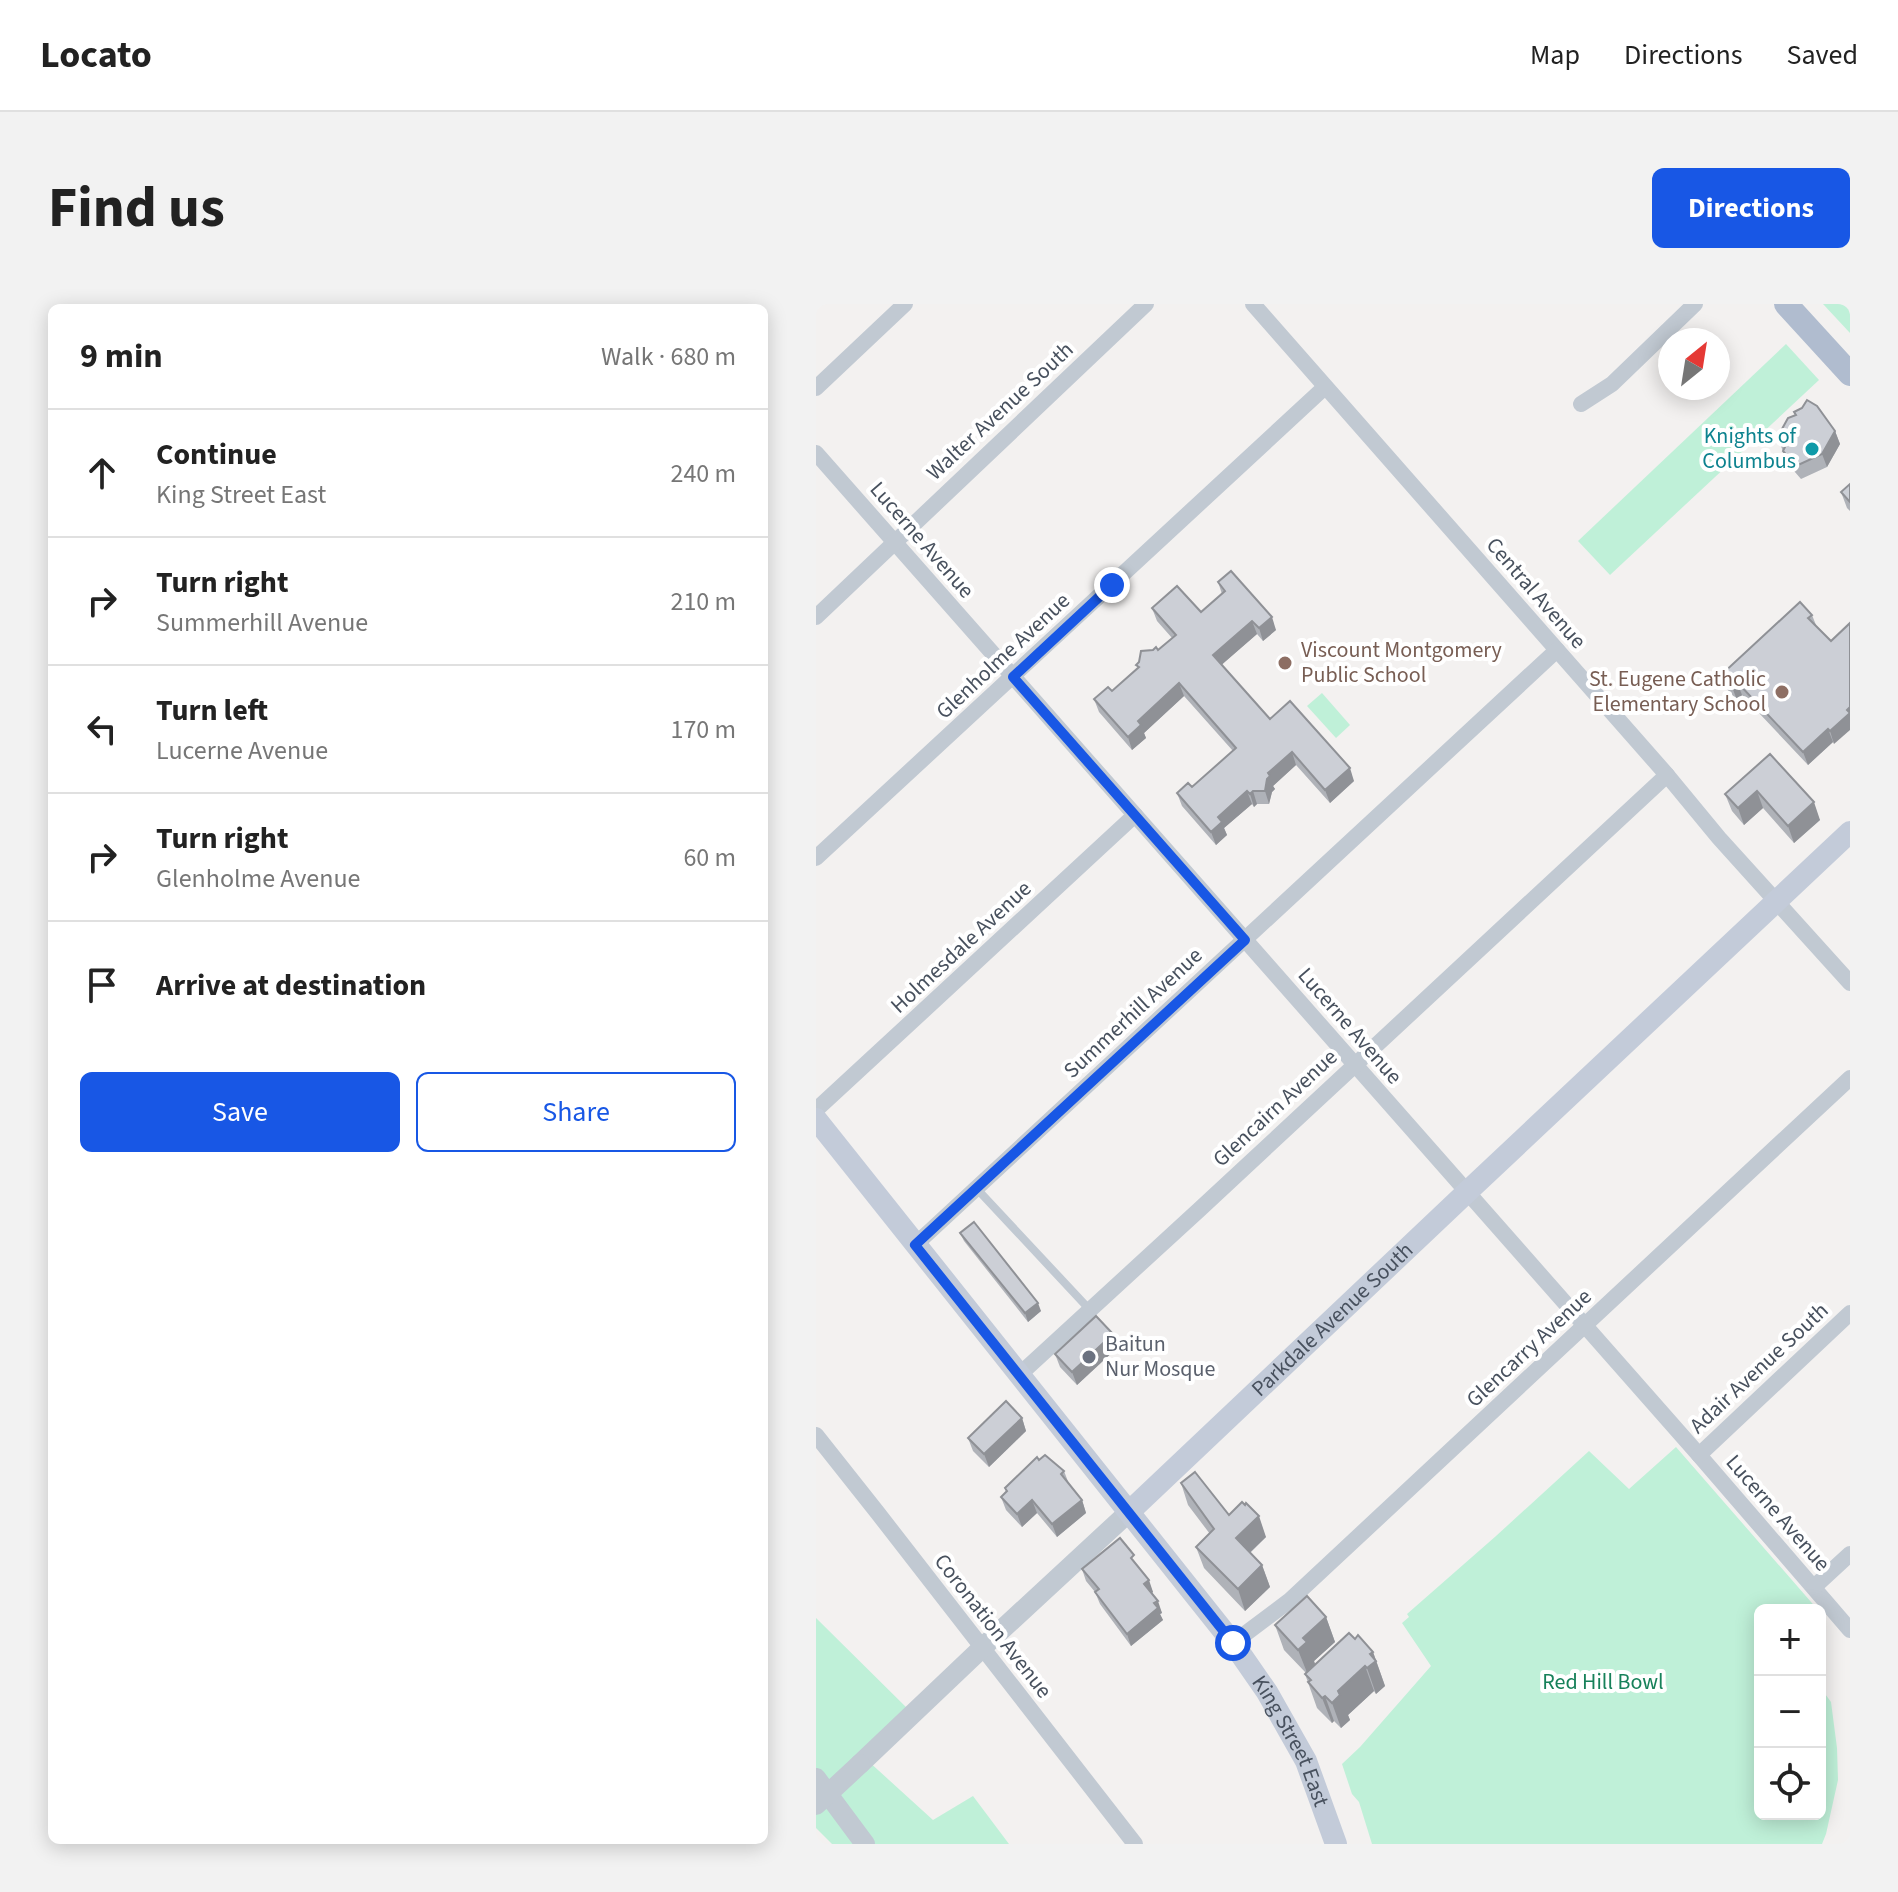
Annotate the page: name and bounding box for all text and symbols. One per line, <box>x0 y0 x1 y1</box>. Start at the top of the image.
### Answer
text: Locato <box>40 28 152 82</box>
text: Map <box>1530 35 1580 75</box>
text: Directions <box>1624 35 1743 75</box>
text: Saved <box>1787 35 1858 75</box>
button: Directions <box>1652 168 1850 248</box>
text: Find us <box>48 169 225 248</box>
north arrow <box>1658 328 1730 400</box>
text: 9 min <box>80 332 163 381</box>
street label: Walter Avenue South <box>919 334 1081 488</box>
text: Walk · 680 m <box>601 338 736 375</box>
place label: Knights of Columbus <box>1702 420 1798 477</box>
text: Continue <box>156 433 277 476</box>
marker: Knights of Columbus <box>1803 440 1821 458</box>
icon: ahead <box>80 451 124 495</box>
text: 240 m <box>670 455 736 492</box>
street label: Lucerne Avenue <box>862 475 982 606</box>
text: King Street East <box>156 476 326 513</box>
street label: Central Avenue <box>1478 530 1594 656</box>
text: Turn right <box>156 561 288 604</box>
route end <box>1094 567 1130 603</box>
icon: right <box>80 579 124 623</box>
text: 210 m <box>670 583 736 620</box>
street label: Glenholme Avenue <box>929 585 1077 727</box>
text: Summerhill Avenue <box>156 604 368 641</box>
place label: Viscount Montgomery Public School <box>1301 634 1503 691</box>
marker: Viscount Montgomery Public School <box>1276 654 1294 672</box>
place label: St. Eugene Catholic Elementary School <box>1589 663 1766 720</box>
marker: St. Eugene Catholic Elementary School <box>1773 683 1791 701</box>
text: Turn left <box>156 689 268 732</box>
icon: left <box>80 707 124 751</box>
text: 170 m <box>670 711 736 748</box>
text: Lucerne Avenue <box>156 732 328 769</box>
text: Turn right <box>156 817 288 860</box>
icon: right <box>80 835 124 879</box>
text: 60 m <box>683 839 736 876</box>
text: Glenholme Avenue <box>156 860 360 897</box>
street label: Holmesdale Avenue <box>883 873 1039 1021</box>
street label: Summerhill Avenue <box>1056 940 1210 1086</box>
street label: Lucerne Avenue <box>1290 961 1410 1092</box>
icon: arrive <box>80 963 124 1007</box>
text: Arrive at destination <box>156 964 426 1007</box>
street label: Glencairn Avenue <box>1205 1042 1345 1174</box>
button: Save <box>80 1072 400 1152</box>
button: Share <box>416 1072 736 1152</box>
street label: Parkdale Avenue South <box>1244 1235 1420 1404</box>
street label: Glencarry Avenue <box>1459 1281 1599 1415</box>
street label: Adair Avenue South <box>1682 1295 1836 1441</box>
place label: Baitun Nur Mosque <box>1105 1328 1216 1385</box>
marker: Baitun Nur Mosque <box>1080 1348 1098 1366</box>
street label: Lucerne Avenue <box>1718 1448 1838 1579</box>
street label: Coronation Avenue <box>926 1547 1060 1705</box>
map controls <box>1754 1604 1826 1820</box>
button: + <box>1754 1604 1826 1676</box>
route start <box>1215 1625 1251 1661</box>
park label: Red Hill Bowl <box>1542 1666 1664 1698</box>
street label: King Street East <box>1244 1669 1337 1812</box>
button: − <box>1754 1676 1826 1748</box>
button: locate <box>1754 1748 1826 1820</box>

